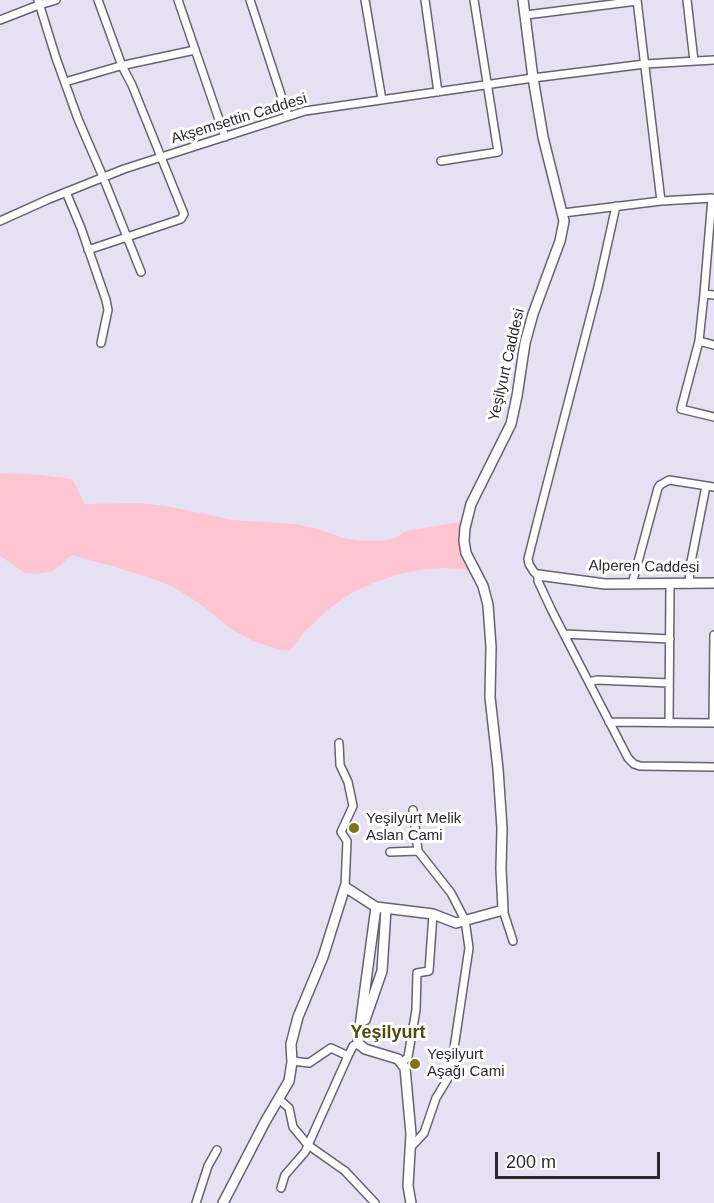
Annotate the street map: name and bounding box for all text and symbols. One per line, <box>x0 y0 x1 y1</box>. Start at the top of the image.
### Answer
street label: Akşemsettin Caddesi <box>169 90 309 148</box>
street label: Yeşilyurt Caddesi <box>485 307 529 423</box>
street label: Alperen Caddesi <box>588 557 700 577</box>
place label: Yeşilyurt Melik Aslan Cami <box>366 810 461 845</box>
marker: Yeşilyurt Melik Aslan Cami <box>347 821 361 835</box>
district label: Yeşilyurt <box>350 1022 426 1044</box>
place label: Yeşilyurt Aşağı Cami <box>427 1046 505 1081</box>
marker: Yeşilyurt Aşağı Cami <box>408 1057 422 1071</box>
scale bar <box>498 1140 663 1178</box>
text: 200 m <box>506 1152 556 1172</box>

